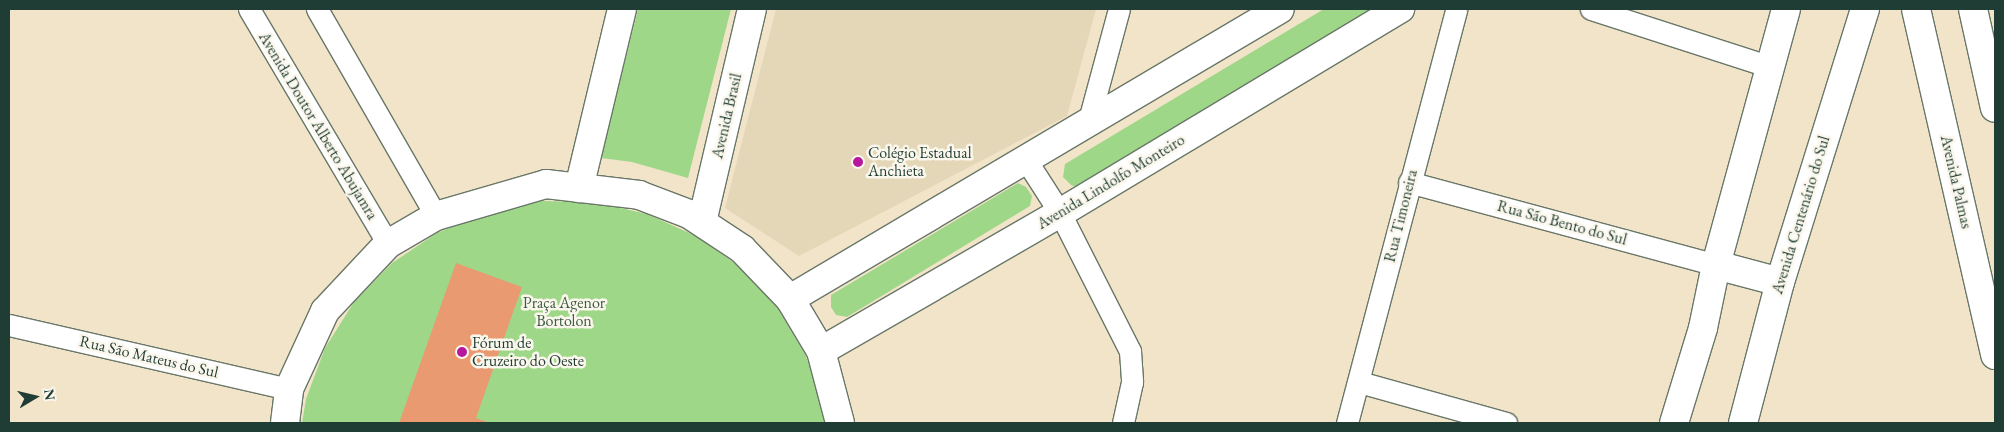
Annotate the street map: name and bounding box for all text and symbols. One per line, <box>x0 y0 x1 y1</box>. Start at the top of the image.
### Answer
street label: Avenida Doutor Alberto Abujamra <box>254 29 382 223</box>
street label: Avenida Brasil <box>708 72 746 160</box>
street label: Avenida Lindolfo Monteiro <box>1034 130 1188 234</box>
street label: Avenida Centenário do Sul <box>1768 134 1834 296</box>
street label: Avenida Palmas <box>1936 134 1976 230</box>
place label: Colégio Estadual Anchieta <box>868 143 971 181</box>
marker: Colégio Estadual Anchieta <box>852 156 864 168</box>
street label: Rua Timoneira <box>1380 168 1422 264</box>
street label: Rua São Bento do Sul <box>1495 196 1629 250</box>
park label: Praça Agenor Bortolon <box>523 293 605 331</box>
street label: Rua São Mateus do Sul <box>78 332 220 382</box>
place label: Fórum de Cruzeiro do Oeste <box>472 333 584 371</box>
marker: Fórum de Cruzeiro do Oeste <box>456 346 468 358</box>
north arrow <box>10 372 60 422</box>
text: N <box>40 388 60 402</box>

